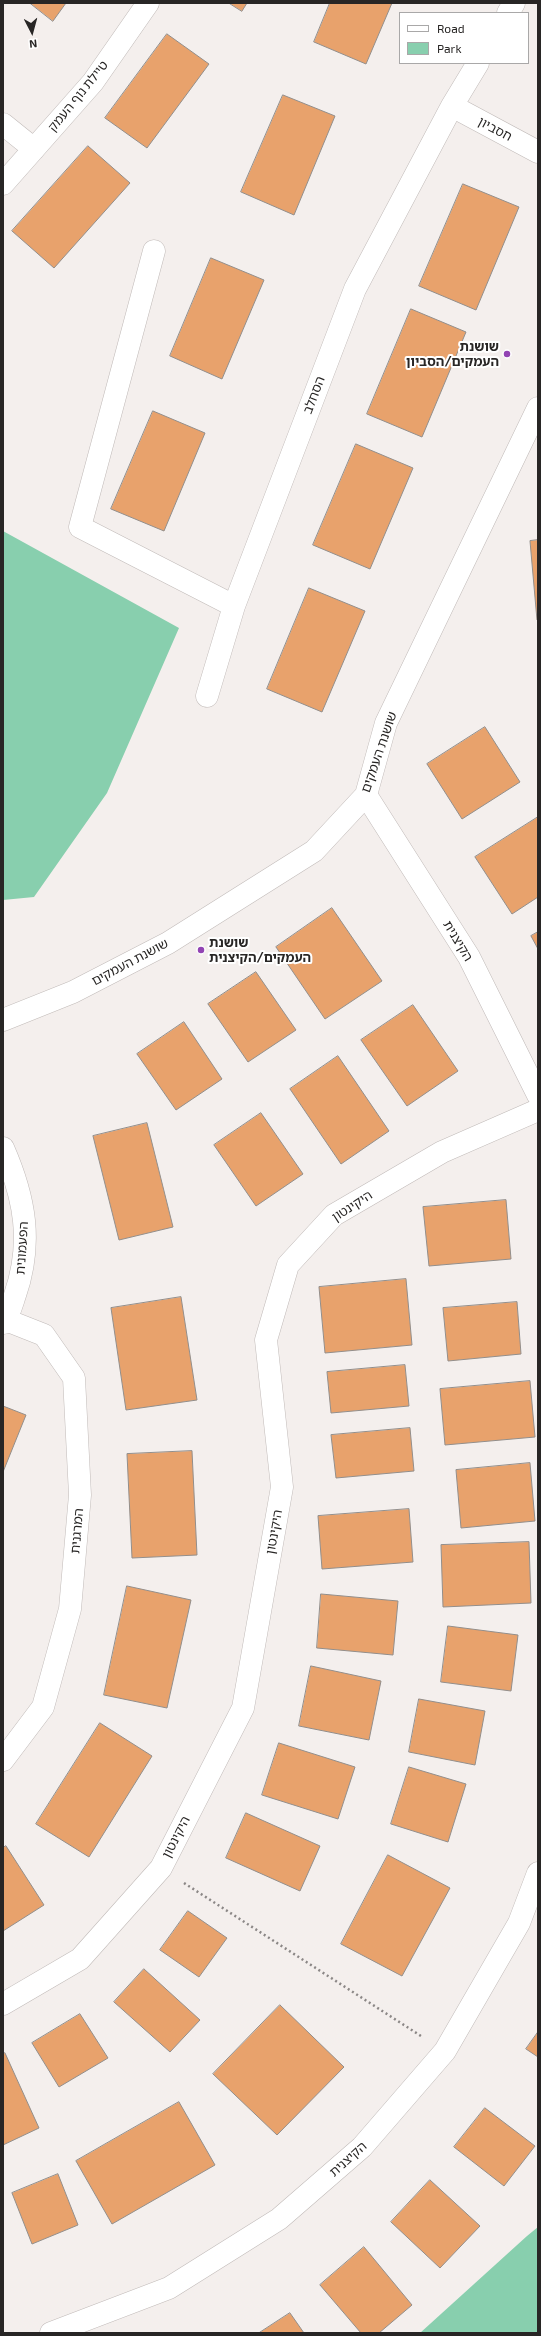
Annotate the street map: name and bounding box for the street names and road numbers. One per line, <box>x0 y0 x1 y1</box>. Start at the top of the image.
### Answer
street label: טיילת נוף העמק <box>45 57 111 135</box>
street label: חסביון <box>475 114 515 144</box>
street label: הסחלב <box>300 374 328 416</box>
street label: שושנת העמקים <box>358 709 400 795</box>
street label: הקיצנית <box>440 918 476 964</box>
street label: שושנת העמקים <box>89 935 171 989</box>
street label: היקינטון <box>329 1187 375 1225</box>
street label: הפעמונית <box>12 1221 32 1275</box>
street label: המרגנית <box>67 1508 87 1554</box>
street label: היקינטון <box>262 1508 286 1556</box>
street label: היקינטון <box>159 1813 193 1861</box>
street label: הקיצנית <box>326 2138 370 2180</box>

